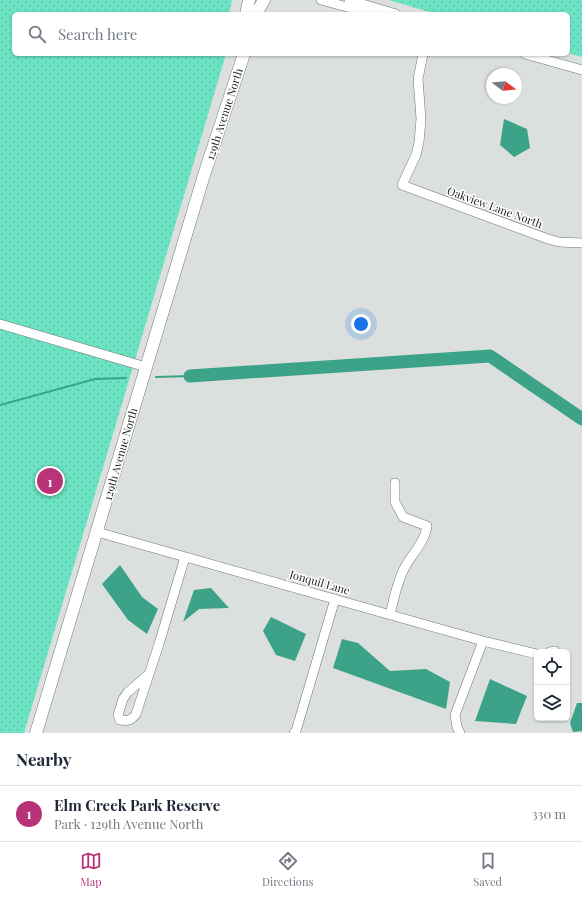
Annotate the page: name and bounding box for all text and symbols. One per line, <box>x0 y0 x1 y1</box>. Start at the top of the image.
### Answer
search box <box>12 12 570 56</box>
icon: search <box>26 23 48 45</box>
text: Search here <box>58 24 137 44</box>
street label: 129th Avenue North <box>202 66 246 162</box>
north arrow <box>486 68 522 104</box>
street label: Oakview Lane North <box>445 183 545 231</box>
your location <box>351 314 371 334</box>
street label: 129th Avenue North <box>100 405 141 502</box>
pin: 1 <box>37 466 63 496</box>
street label: Jonquil Lane <box>287 566 352 598</box>
map controls <box>534 649 570 721</box>
button: locate <box>534 649 570 685</box>
button: layers <box>534 685 570 721</box>
text: Nearby <box>16 748 71 770</box>
text: Elm Creek Park Reserve <box>54 795 220 815</box>
text: 1 <box>27 805 31 822</box>
text: 330 m <box>532 805 566 822</box>
text: Park · 129th Avenue North <box>54 815 203 832</box>
tab: Map <box>80 850 102 889</box>
tab: Directions <box>262 850 313 889</box>
tab: Saved <box>473 850 502 889</box>

